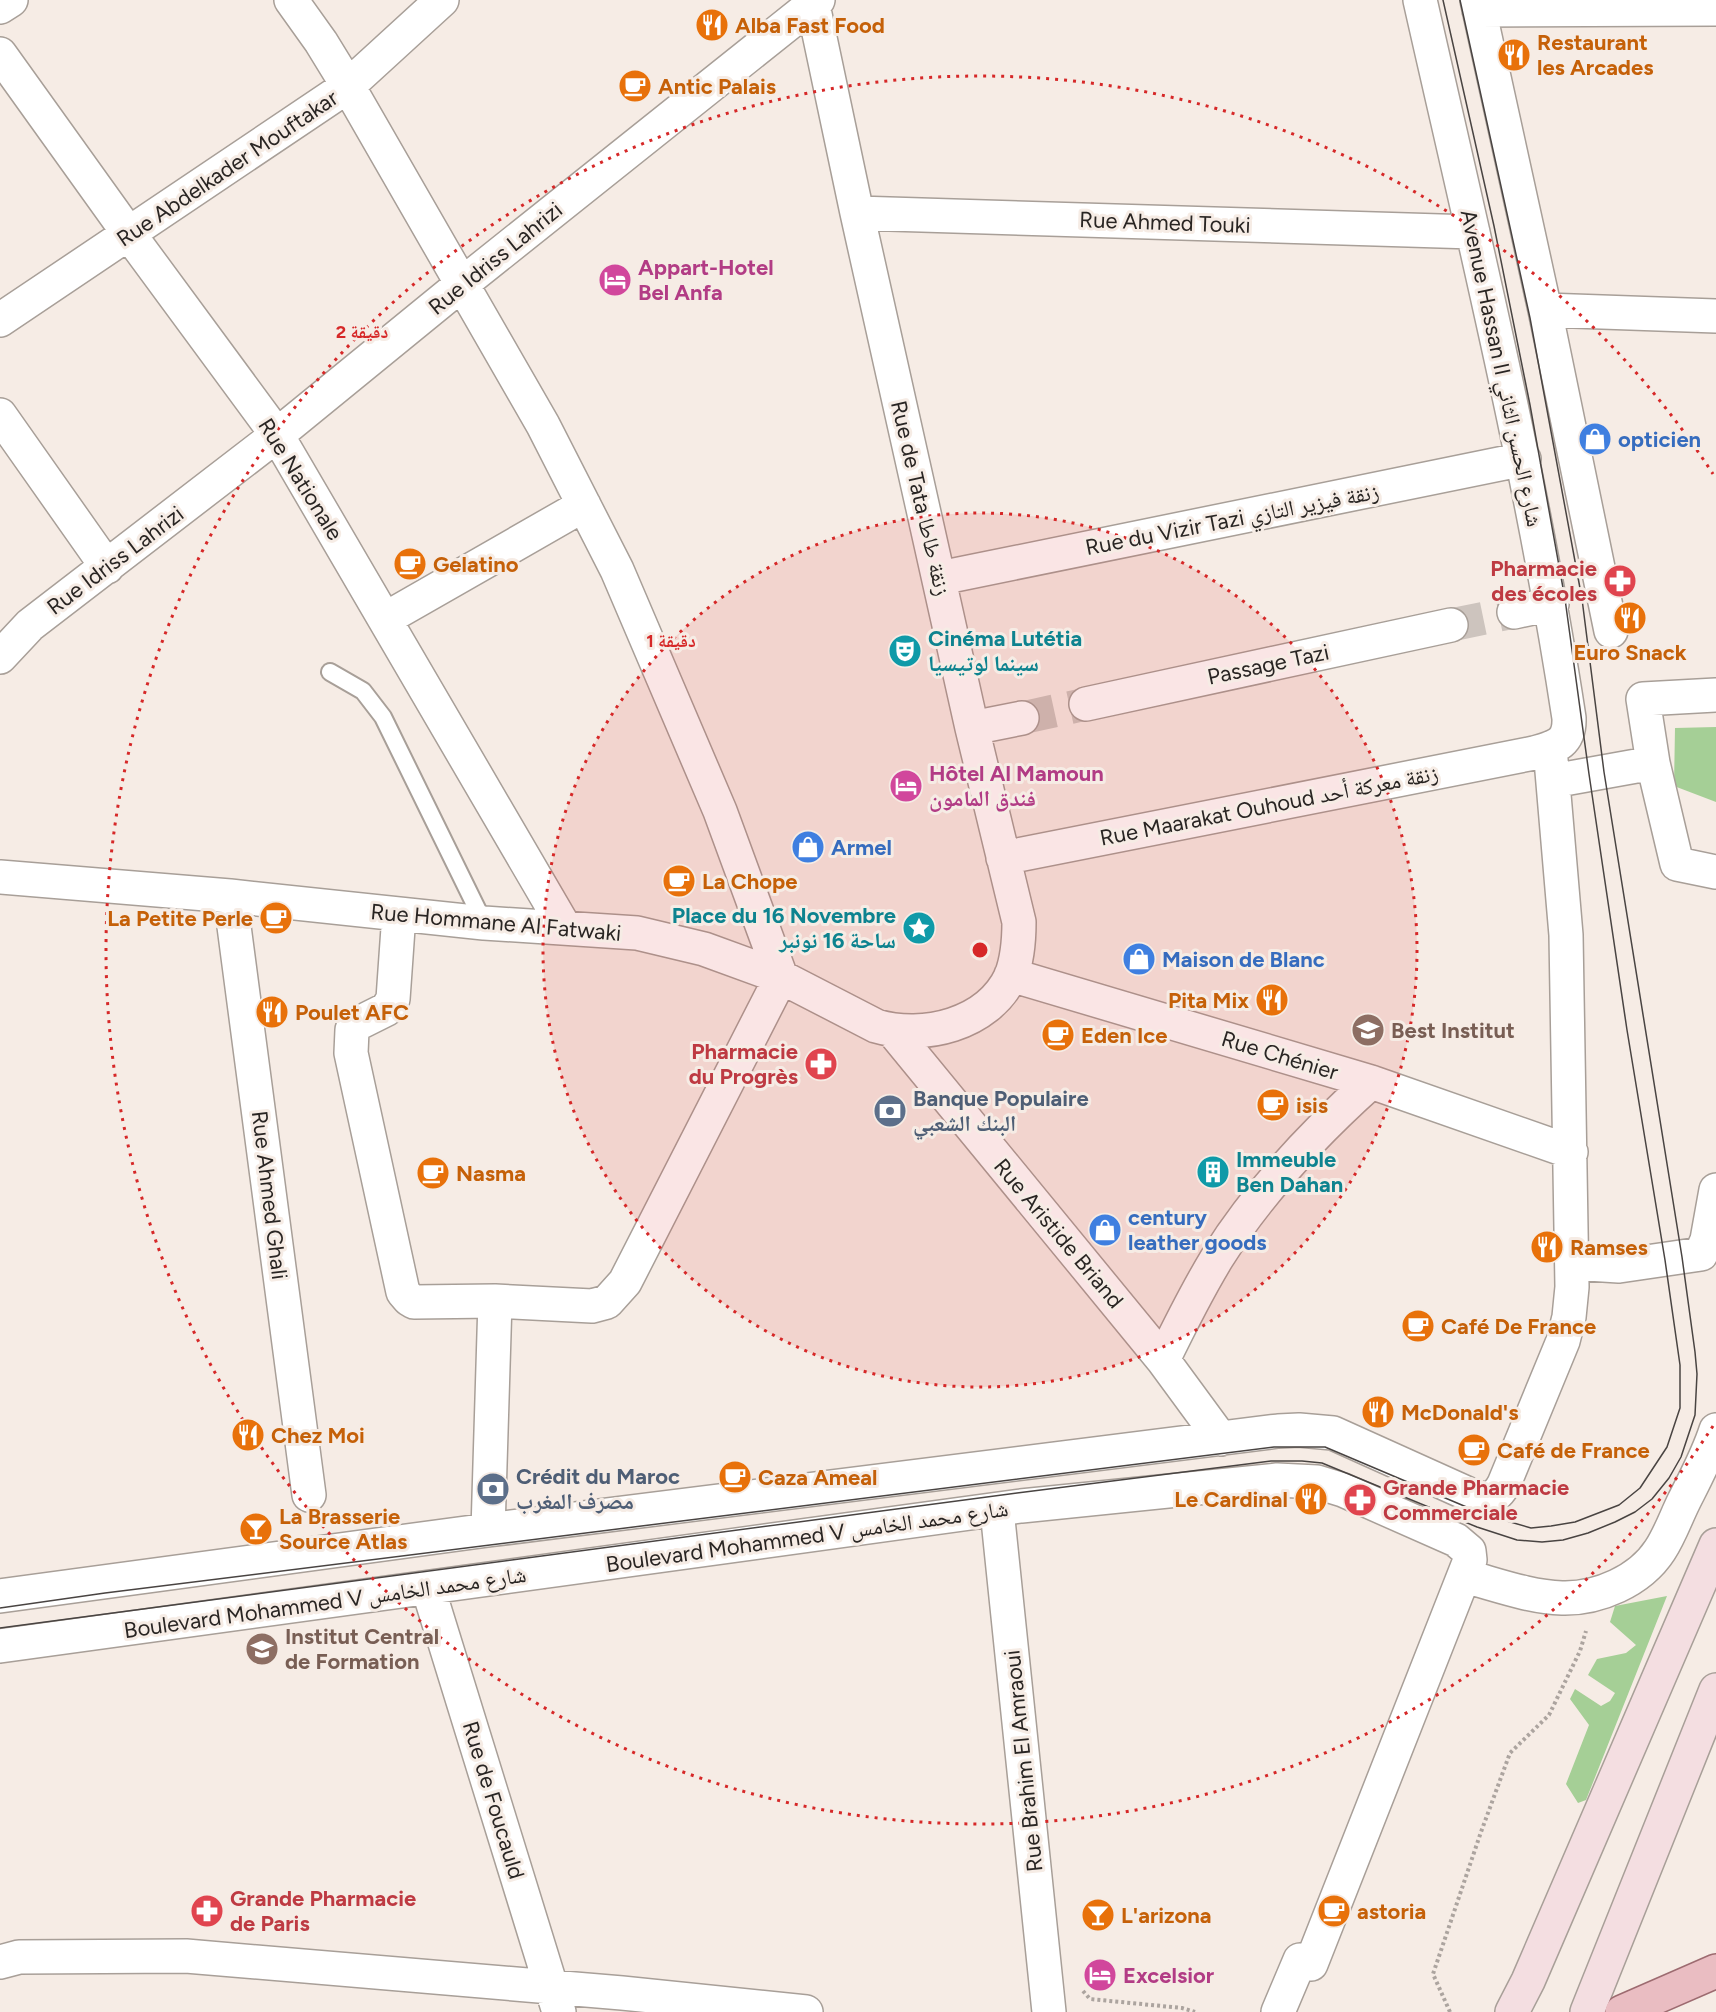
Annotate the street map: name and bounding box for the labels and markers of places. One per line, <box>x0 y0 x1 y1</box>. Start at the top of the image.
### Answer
restaurant icon: Alba Fast Food <box>694 7 730 43</box>
place label: Alba Fast Food <box>735 12 885 39</box>
place label: Restaurant les Arcades <box>1537 29 1653 81</box>
restaurant icon: Restaurant les Arcades <box>1496 37 1532 73</box>
cafe icon: Antic Palais <box>617 68 653 104</box>
place label: Antic Palais <box>658 73 776 100</box>
place label: Appart-Hotel Bel Anfa <box>638 254 774 306</box>
hotel icon: Appart-Hotel Bel Anfa <box>597 262 633 298</box>
shop icon: opticien <box>1577 421 1613 457</box>
place label: opticien <box>1618 426 1701 453</box>
cafe icon: Gelatino <box>392 546 428 582</box>
place label: Gelatino <box>433 551 519 578</box>
place label: Pharmacie des écoles <box>1490 555 1597 607</box>
pharmacy icon: Pharmacie des écoles <box>1602 563 1638 599</box>
restaurant icon: Euro Snack <box>1612 600 1648 636</box>
place label: Cinéma Lutétia سينما لوتيسيا <box>928 625 1082 677</box>
theatre icon: Cinéma Lutétia سينما لوتيسيا <box>887 633 923 669</box>
place label: Euro Snack <box>1573 639 1687 666</box>
place label: Hôtel Al Mamoun فندق المامون <box>929 760 1104 812</box>
hotel icon: Hôtel Al Mamoun فندق المامون <box>888 768 924 804</box>
shop icon: Armel <box>790 829 826 865</box>
place label: Armel <box>831 834 892 861</box>
cafe icon: La Chope <box>661 863 697 899</box>
place label: La Chope <box>702 868 797 895</box>
cafe icon: La Petite Perle <box>258 900 294 936</box>
place label: Place du 16 Novembre ساحة 16 نونبر <box>672 902 896 954</box>
place label: La Petite Perle <box>107 905 253 932</box>
place icon: Place du 16 Novembre ساحة 16 نونبر <box>901 910 937 946</box>
centre of rings <box>970 940 990 960</box>
shop icon: Maison de Blanc <box>1121 941 1157 977</box>
place label: Maison de Blanc <box>1162 946 1325 973</box>
restaurant icon: Pita Mix <box>1254 982 1290 1018</box>
place label: Pita Mix <box>1168 987 1249 1014</box>
restaurant icon: Poulet AFC <box>254 994 290 1030</box>
place label: Poulet AFC <box>295 999 409 1026</box>
school or university icon: Best Institut <box>1350 1012 1386 1048</box>
cafe icon: Eden Ice <box>1040 1017 1076 1053</box>
place label: Best Institut <box>1391 1017 1515 1044</box>
place label: Eden Ice <box>1081 1022 1168 1049</box>
place label: Pharmacie du Progrès <box>689 1038 798 1090</box>
pharmacy icon: Pharmacie du Progrès <box>803 1046 839 1082</box>
place label: Banque Populaire البنك الشعبي <box>913 1085 1089 1140</box>
cafe icon: isis <box>1255 1087 1291 1123</box>
place label: isis <box>1296 1092 1328 1119</box>
bank icon: Banque Populaire البنك الشعبي <box>872 1093 908 1129</box>
place label: Immeuble Ben Dahan <box>1236 1146 1343 1198</box>
building icon: Immeuble Ben Dahan <box>1195 1154 1231 1190</box>
cafe icon: Nasma <box>415 1155 451 1191</box>
place label: Nasma <box>456 1160 526 1187</box>
place label: century leather goods <box>1128 1204 1267 1256</box>
shop icon: century leather goods <box>1087 1212 1123 1248</box>
restaurant icon: Ramses <box>1529 1229 1565 1265</box>
place label: Ramses <box>1570 1234 1648 1261</box>
cafe icon: Café De France <box>1400 1308 1436 1344</box>
place label: Café De France <box>1441 1313 1596 1340</box>
restaurant icon: McDonald's <box>1360 1394 1396 1430</box>
place label: McDonald's <box>1401 1399 1518 1426</box>
restaurant icon: Chez Moi <box>230 1417 266 1453</box>
place label: Chez Moi <box>271 1422 365 1449</box>
cafe icon: Café de France <box>1456 1432 1492 1468</box>
place label: Café de France <box>1497 1437 1650 1464</box>
cafe icon: Caza Ameal <box>717 1459 753 1495</box>
place label: Crédit du Maroc مصرف المغرب <box>516 1463 680 1515</box>
place label: Caza Ameal <box>758 1464 877 1491</box>
bank icon: Crédit du Maroc مصرف المغرب <box>475 1471 511 1507</box>
place label: Grande Pharmacie Commerciale <box>1383 1474 1569 1526</box>
restaurant icon: Le Cardinal <box>1293 1481 1329 1517</box>
pharmacy icon: Grande Pharmacie Commerciale <box>1342 1482 1378 1518</box>
place label: Le Cardinal <box>1174 1486 1288 1513</box>
place label: La Brasserie Source Atlas <box>279 1503 407 1555</box>
bar icon: La Brasserie Source Atlas <box>238 1511 274 1547</box>
place label: Institut Central de Formation <box>285 1623 439 1675</box>
school or university icon: Institut Central de Formation <box>244 1631 280 1667</box>
place label: Grande Pharmacie de Paris <box>230 1885 416 1937</box>
pharmacy icon: Grande Pharmacie de Paris <box>189 1893 225 1929</box>
cafe icon: astoria <box>1316 1893 1352 1929</box>
bar icon: L'arizona <box>1080 1897 1116 1933</box>
place label: astoria <box>1357 1898 1426 1925</box>
place label: L'arizona <box>1121 1902 1212 1929</box>
hotel icon: Excelsior <box>1082 1957 1118 1993</box>
place label: Excelsior <box>1123 1962 1215 1989</box>

